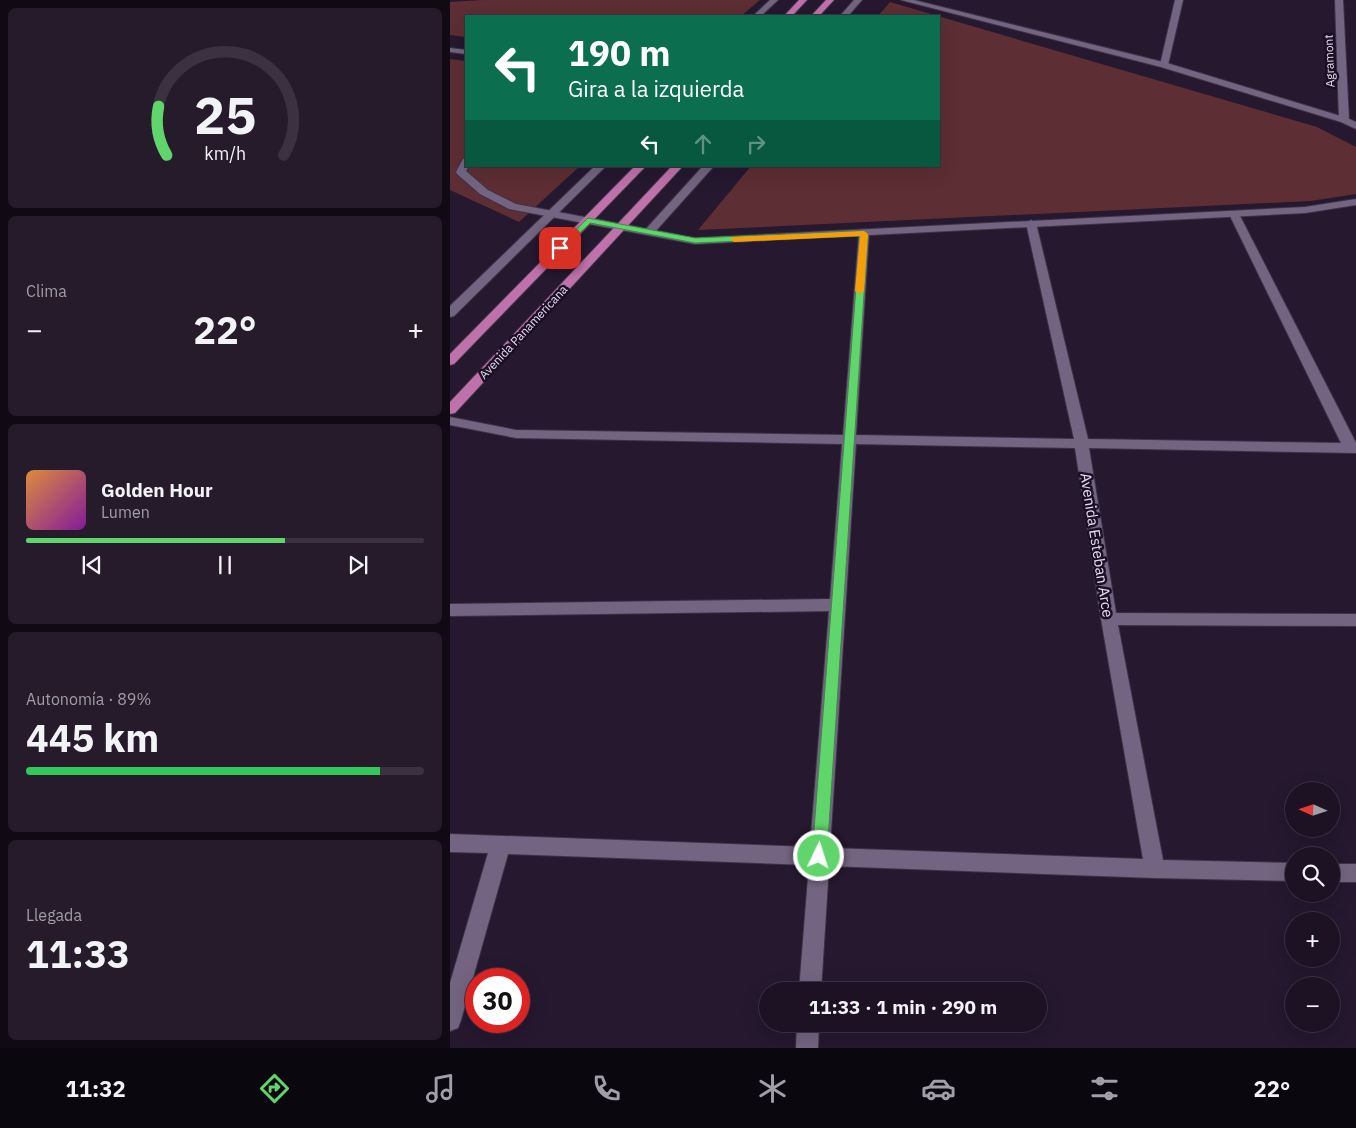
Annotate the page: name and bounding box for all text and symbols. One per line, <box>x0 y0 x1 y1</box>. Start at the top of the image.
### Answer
text: 190 m <box>568 30 671 76</box>
street label: Agramont <box>1321 34 1337 88</box>
icon: left <box>485 35 550 100</box>
text: Gira a la izquierda <box>568 74 744 103</box>
text: 25 <box>194 81 256 148</box>
icon: left <box>636 130 664 158</box>
icon: ahead <box>689 130 717 158</box>
icon: right <box>742 130 770 158</box>
text: km/h <box>204 142 246 165</box>
pin <box>539 227 581 269</box>
icon: arrive <box>546 234 574 262</box>
text: Clima <box>26 281 67 301</box>
street label: Avenida Panamericana <box>476 282 571 382</box>
text: 22° <box>193 305 257 354</box>
text: − <box>26 311 43 348</box>
text: + <box>407 311 424 348</box>
street label: Avenida Esteban Arce <box>1076 471 1118 619</box>
text: Golden Hour <box>101 478 213 502</box>
text: Lumen <box>101 502 150 522</box>
icon: previous <box>78 551 106 579</box>
icon: pause <box>211 551 239 579</box>
icon: next <box>344 551 372 579</box>
text: Autonomía · 89% <box>26 689 151 709</box>
text: 445 km <box>26 713 159 762</box>
north arrow <box>1285 782 1340 838</box>
map controls <box>1285 782 1340 1032</box>
position arrow <box>792 829 844 881</box>
button: search <box>1285 847 1340 902</box>
text: Llegada <box>26 905 82 925</box>
button: + <box>1285 912 1340 967</box>
text: 11:33 <box>26 929 130 978</box>
speed limit sign: 30 <box>465 968 530 1033</box>
button: − <box>1285 977 1340 1032</box>
text: 11:33 · 1 min · 290 m <box>809 995 997 1019</box>
icon: directions <box>257 1071 292 1106</box>
icon: music <box>423 1071 458 1106</box>
icon: phone <box>589 1071 624 1106</box>
icon: climate <box>755 1071 790 1106</box>
icon: car <box>921 1071 956 1106</box>
icon: filters <box>1087 1071 1122 1106</box>
text: 11:32 <box>66 1074 126 1103</box>
text: 22° <box>1254 1074 1290 1103</box>

